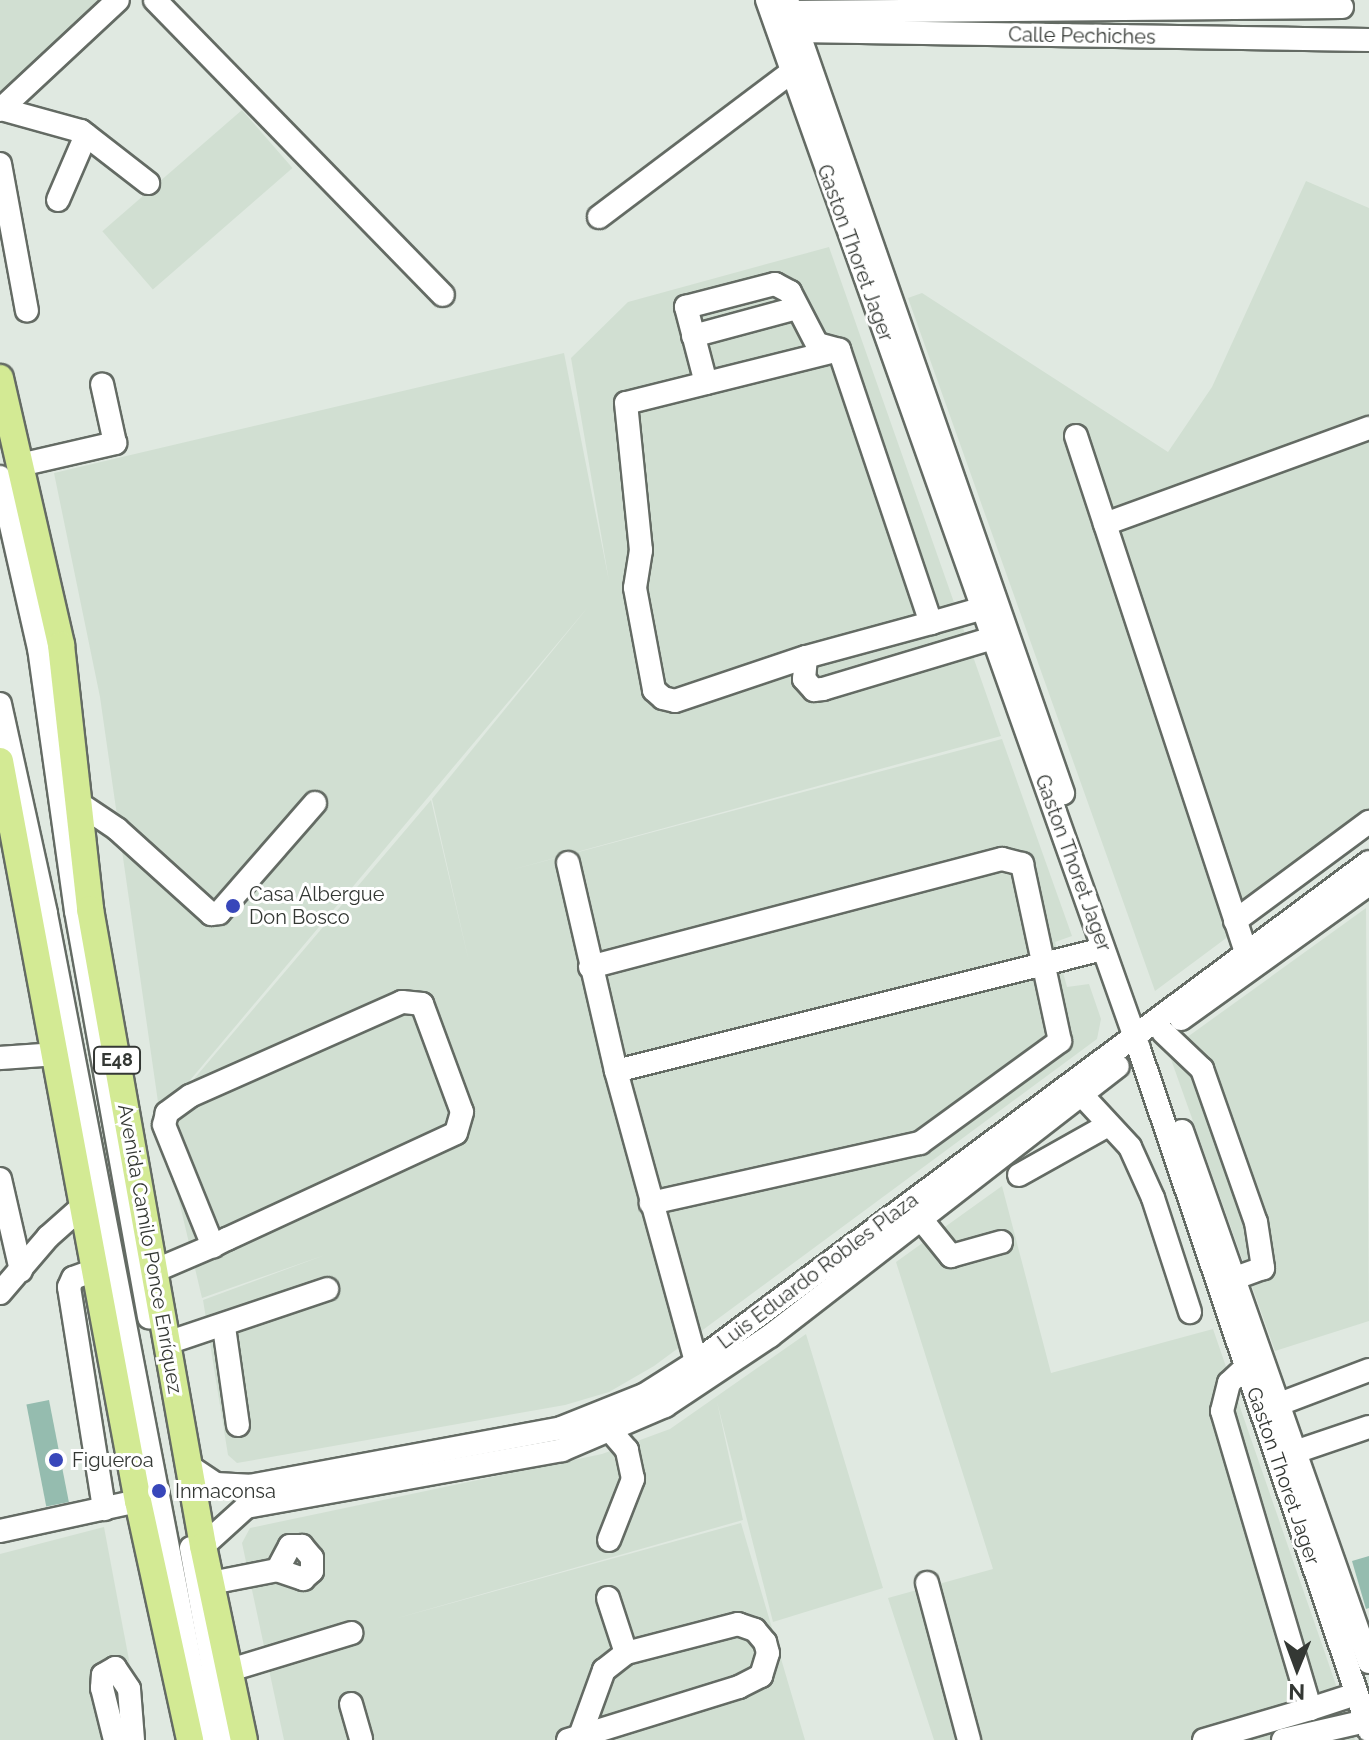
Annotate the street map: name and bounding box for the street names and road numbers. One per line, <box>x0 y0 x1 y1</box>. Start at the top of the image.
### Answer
street label: Calle Pechiches <box>1008 23 1156 49</box>
street label: Gaston Thoret Jager <box>812 161 898 345</box>
street label: Gaston Thoret Jager <box>1030 771 1116 955</box>
road number: E48 <box>93 1046 141 1074</box>
street label: Avenida Camilo Ponce Enríquez <box>113 1102 187 1396</box>
street label: Luis Eduardo Robles Plaza <box>713 1188 923 1354</box>
street label: Gaston Thoret Jager <box>1241 1383 1325 1569</box>

